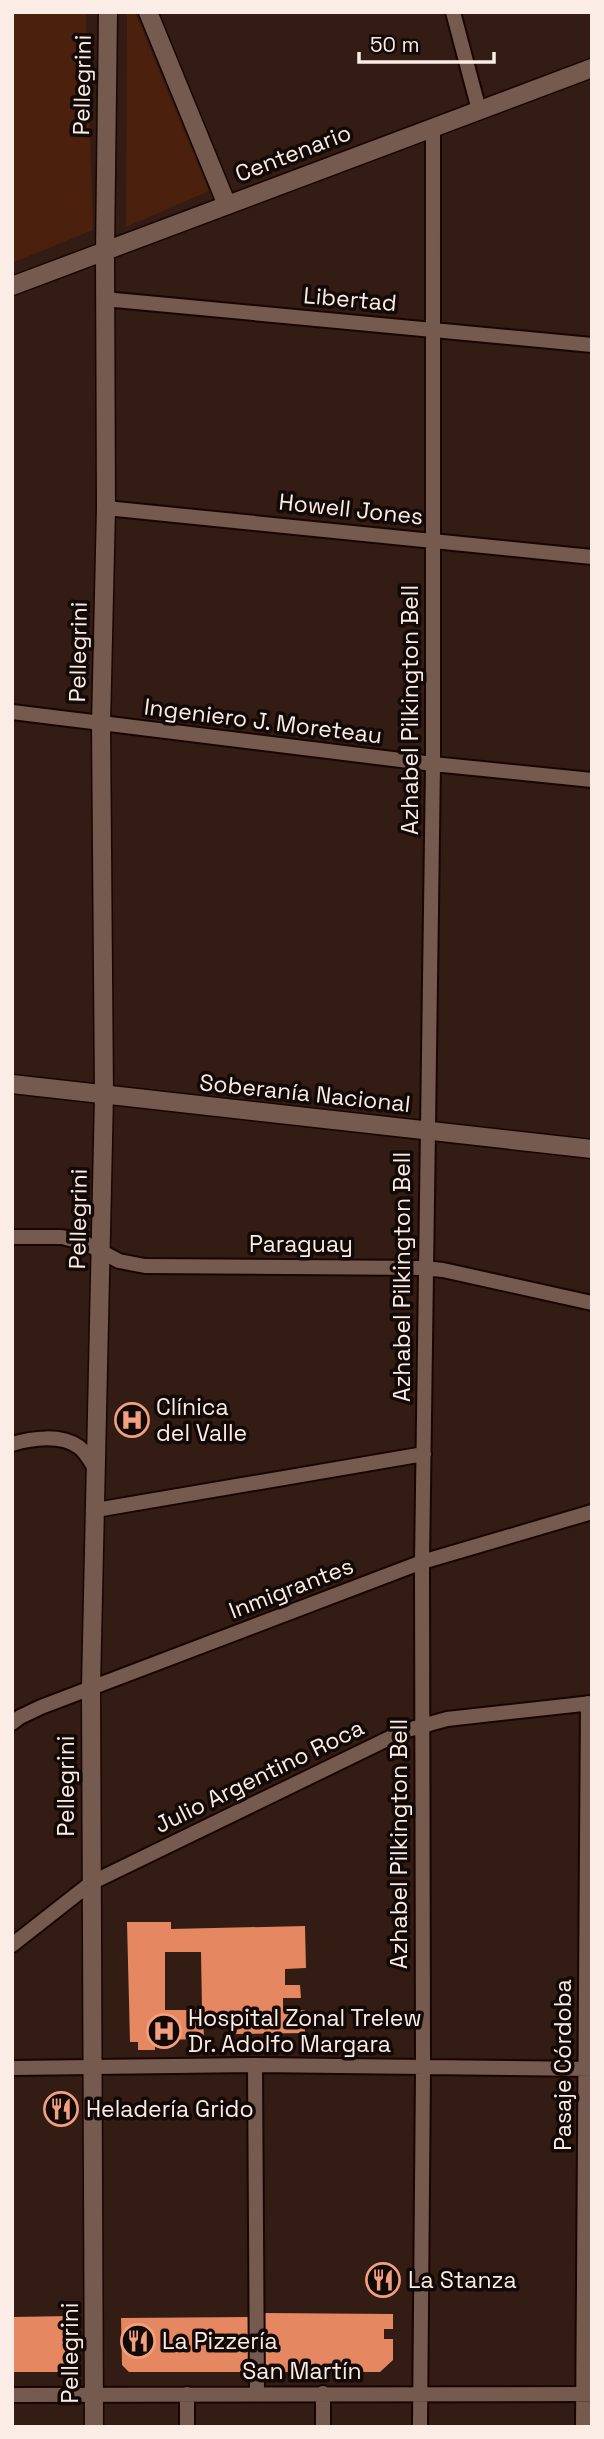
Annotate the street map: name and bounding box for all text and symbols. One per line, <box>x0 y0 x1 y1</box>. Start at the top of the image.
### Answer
scale bar <box>359 21 494 65</box>
text: 50 m <box>370 31 420 58</box>
street label: Pellegrini <box>66 34 98 136</box>
street label: Centenario <box>231 117 355 189</box>
street label: Libertad <box>302 280 398 318</box>
street label: Howell Jones <box>277 486 425 532</box>
street label: Azhabel Pilkington Bell <box>395 585 425 835</box>
street label: Pellegrini <box>62 601 94 703</box>
street label: Ingeniero J. Moreteau <box>142 692 384 750</box>
street label: Soberanía Nacional <box>198 1067 412 1119</box>
street label: Azhabel Pilkington Bell <box>387 1152 417 1402</box>
street label: Pellegrini <box>62 1168 94 1270</box>
street label: Paraguay <box>249 1229 353 1259</box>
place label: Clínica del Valle <box>156 1392 247 1448</box>
hospital icon: Clínica del Valle <box>113 1401 151 1439</box>
street label: Inmigrantes <box>224 1551 358 1625</box>
street label: Julio Argentino Roca <box>149 1712 369 1840</box>
street label: Azhabel Pilkington Bell <box>384 1719 414 1969</box>
street label: Pellegrini <box>51 1736 81 1836</box>
street label: Pasaje Córdoba <box>548 1979 578 2151</box>
place label: Hospital Zonal Trelew Dr. Adolfo Margara <box>188 2003 422 2059</box>
hospital icon: Hospital Zonal Trelew Dr. Adolfo Margara <box>145 2012 183 2050</box>
restaurant icon: Heladería Grido <box>42 2090 80 2128</box>
place label: Heladería Grido <box>86 2094 254 2124</box>
restaurant icon: La Stanza <box>364 2261 402 2299</box>
place label: La Stanza <box>408 2265 517 2295</box>
street label: Pellegrini <box>55 2303 85 2403</box>
restaurant icon: La Pizzería <box>119 2322 157 2360</box>
place label: La Pizzería <box>162 2326 278 2356</box>
street label: San Martín <box>242 2356 362 2386</box>

